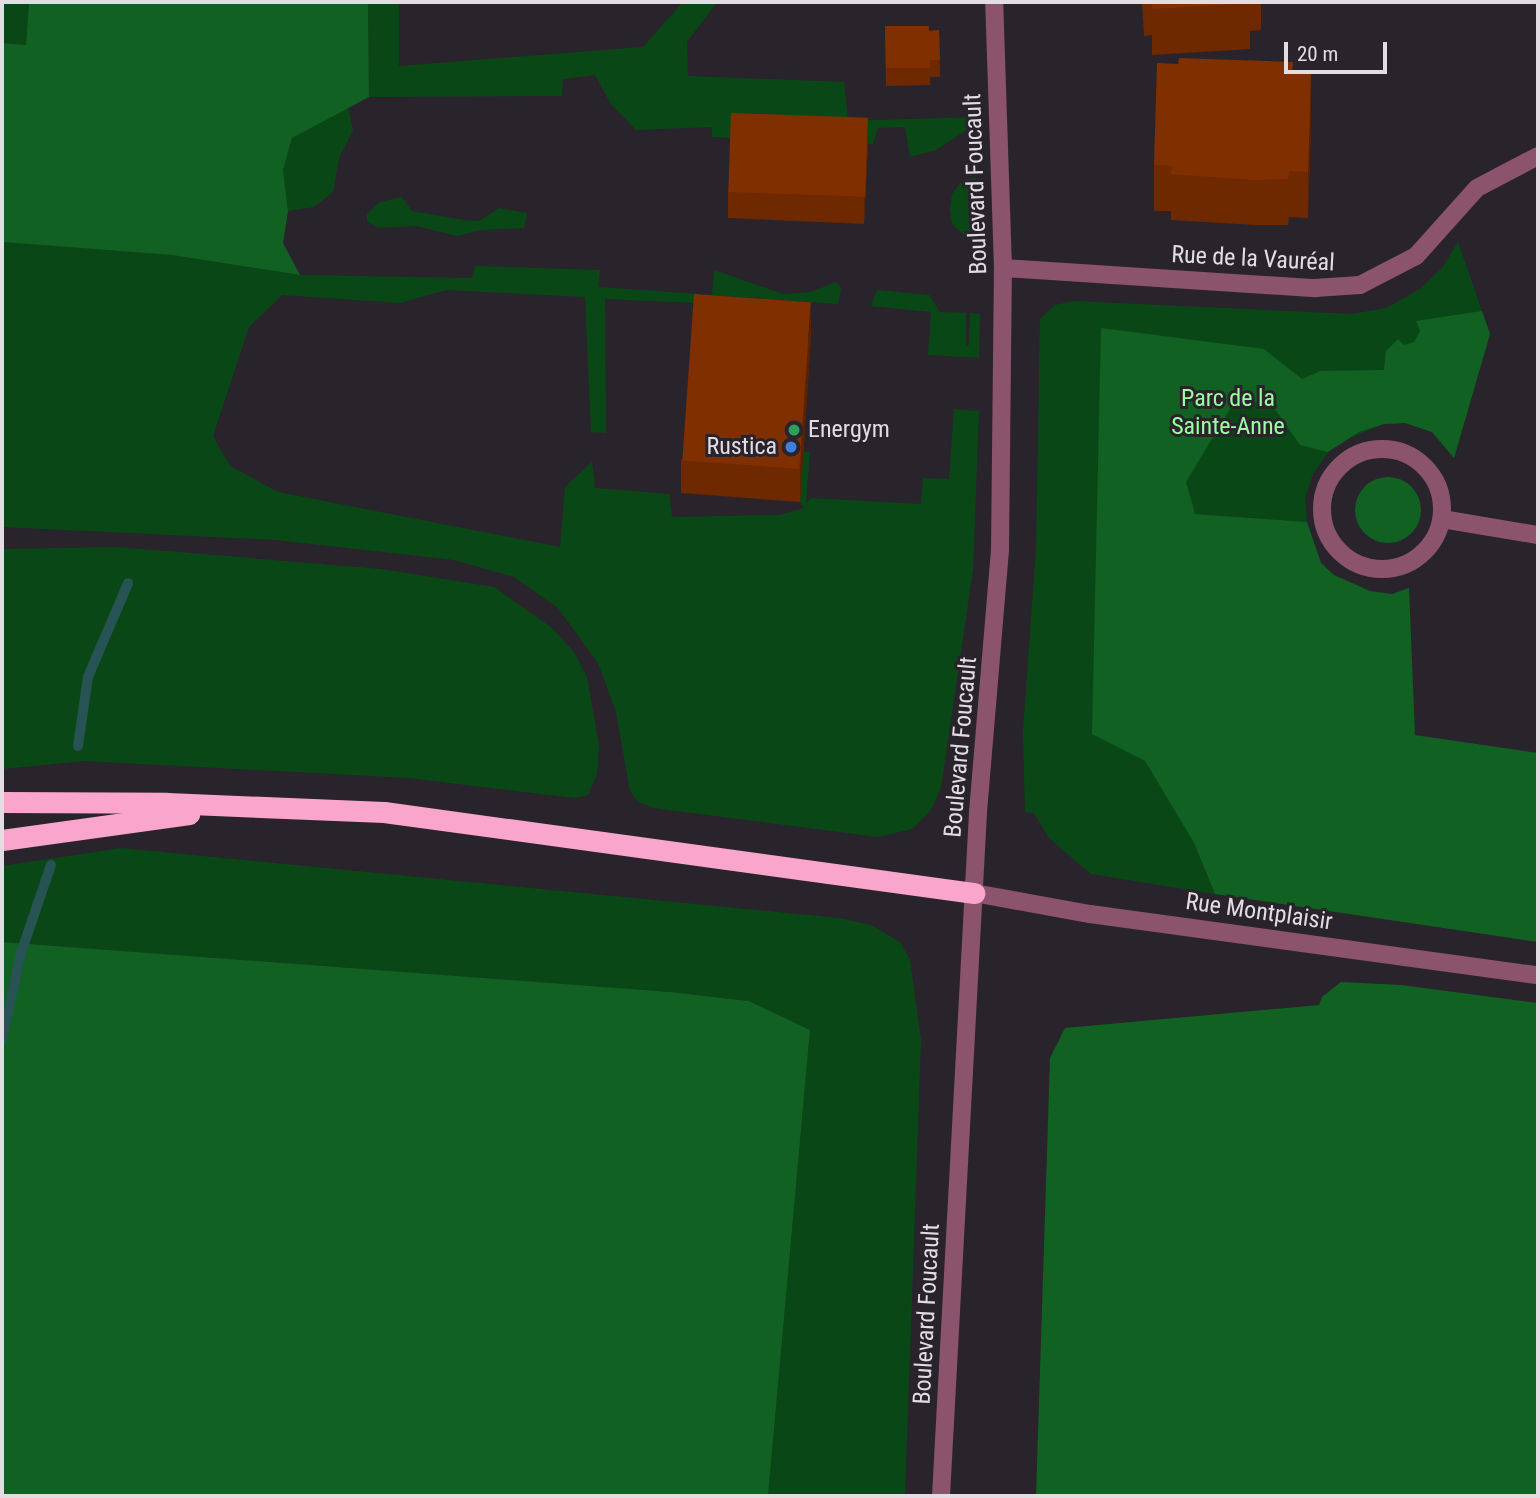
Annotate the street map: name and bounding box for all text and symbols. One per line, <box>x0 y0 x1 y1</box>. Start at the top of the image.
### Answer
scale bar <box>1288 28 1391 72</box>
text: 20 m <box>1297 42 1338 66</box>
street label: Boulevard Foucault <box>958 93 994 275</box>
street label: Rue de la Vauréal <box>1171 240 1335 278</box>
park label: Parc de la Sainte-Anne <box>1171 385 1285 441</box>
place label: Energym <box>808 416 890 444</box>
marker: Energym <box>786 422 802 438</box>
place label: Rustica <box>707 433 777 461</box>
marker: Rustica <box>783 439 799 455</box>
street label: Boulevard Foucault <box>939 655 983 839</box>
street label: Rue Montplaisir <box>1184 887 1334 937</box>
street label: Boulevard Foucault <box>908 1223 946 1405</box>

